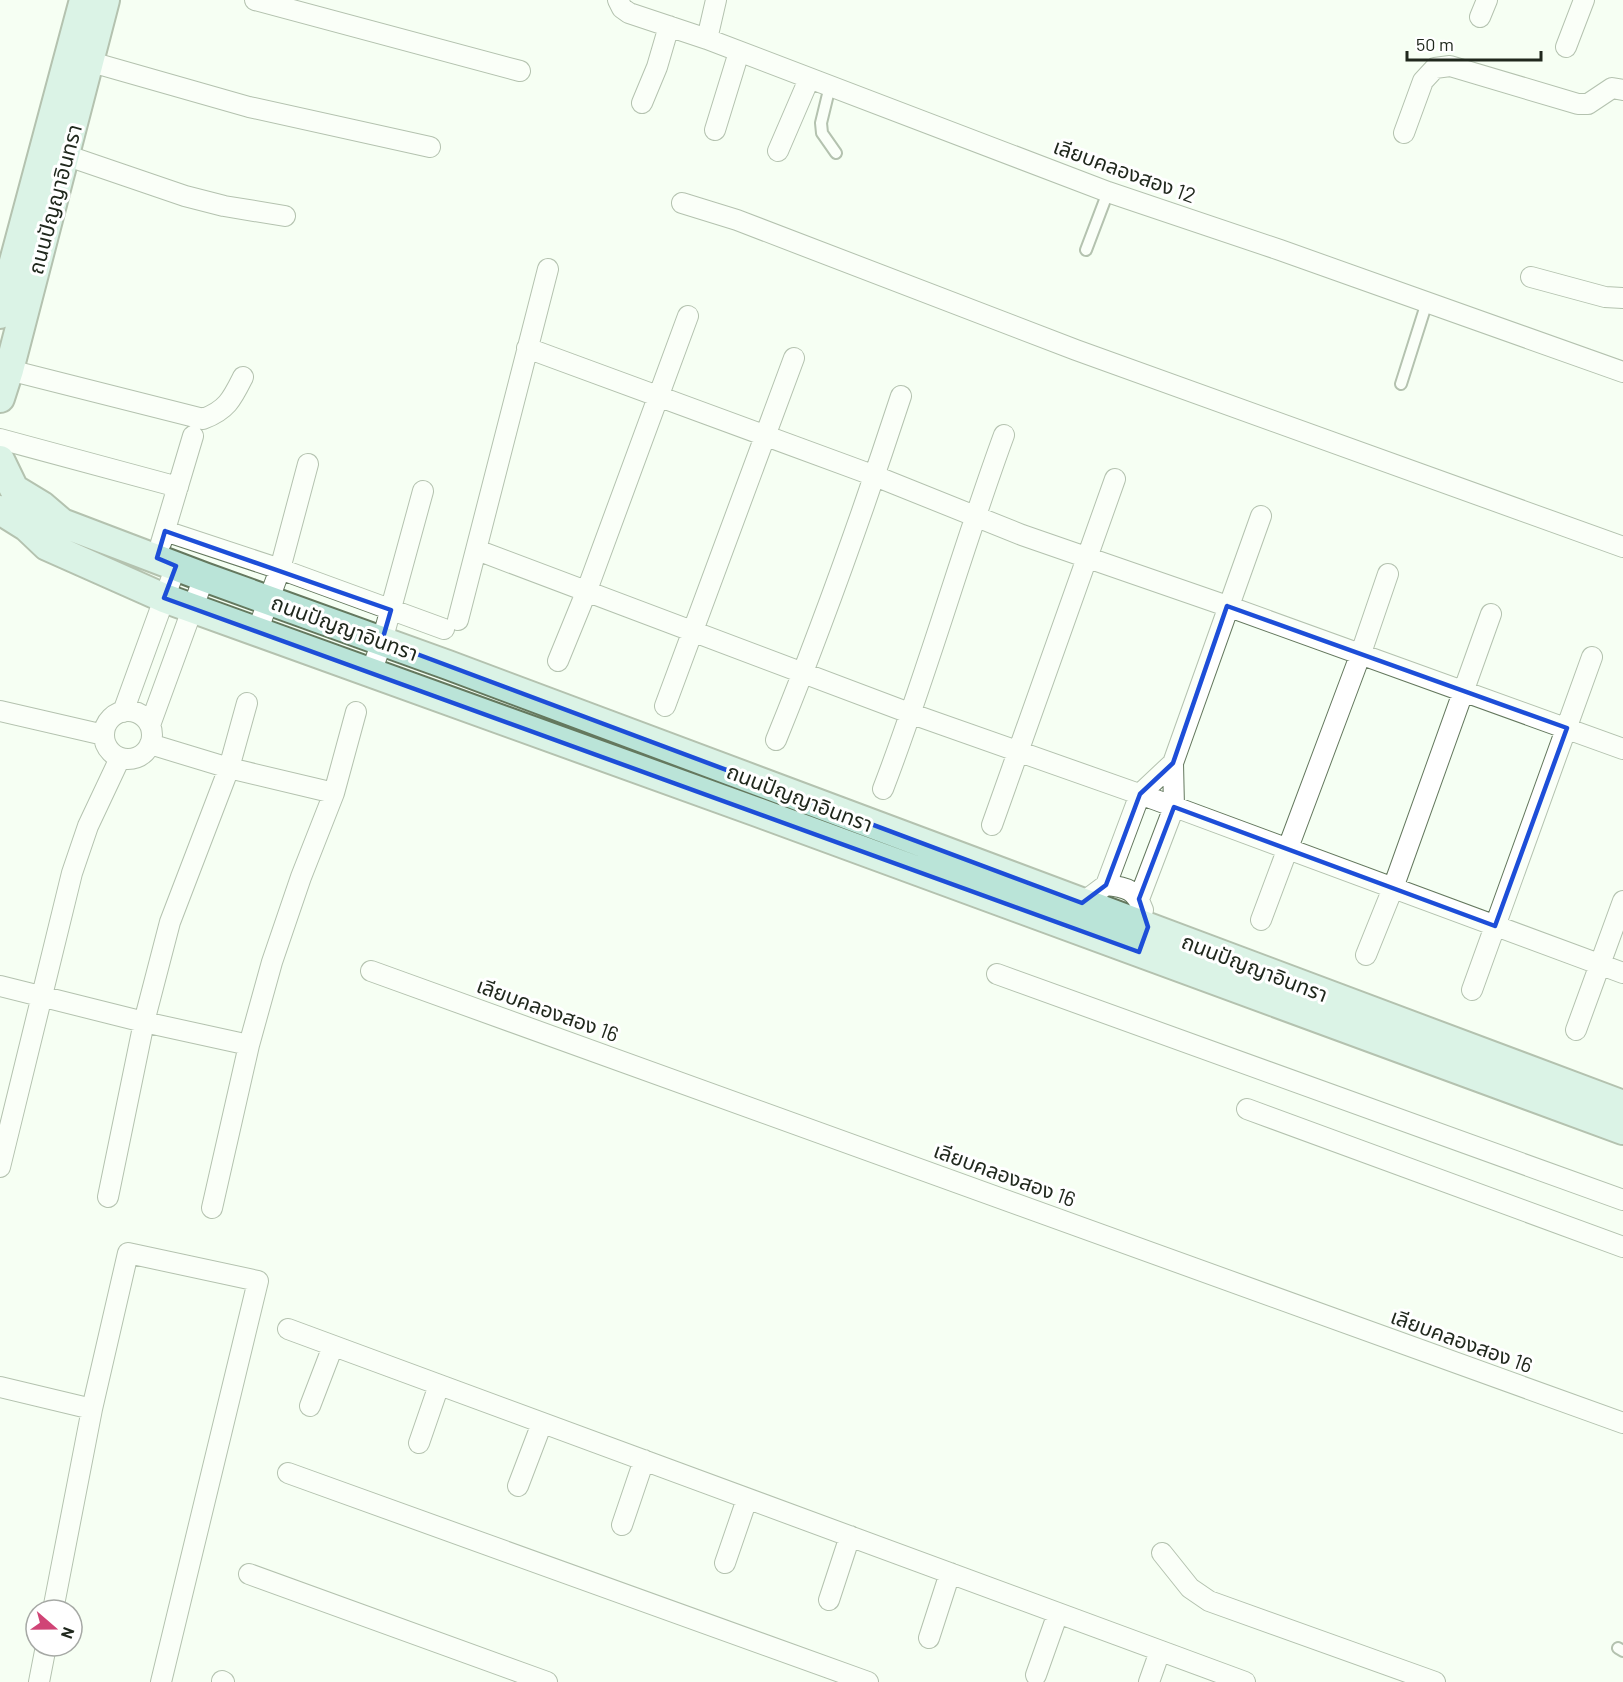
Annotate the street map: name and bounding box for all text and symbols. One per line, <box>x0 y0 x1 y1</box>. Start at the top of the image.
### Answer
scale bar <box>1407 24 1540 62</box>
text: 50 m <box>1416 33 1454 55</box>
street label: ถนนปัญญาอินทรา <box>22 121 86 277</box>
street label: เลียบคลองสอง 12 <box>1050 133 1200 207</box>
street label: ถนนปัญญาอินทรา <box>268 589 422 665</box>
street label: ถนนปัญญาอินทรา <box>723 758 877 836</box>
street label: ถนนปัญญาอินทรา <box>1178 928 1332 1006</box>
street label: เลียบคลองสอง 16 <box>474 972 622 1046</box>
street label: เลียบคลองสอง 16 <box>931 1137 1079 1211</box>
street label: เลียบคลองสอง 16 <box>1388 1303 1536 1377</box>
north arrow <box>24 1598 84 1658</box>
text: N <box>58 1625 79 1642</box>

